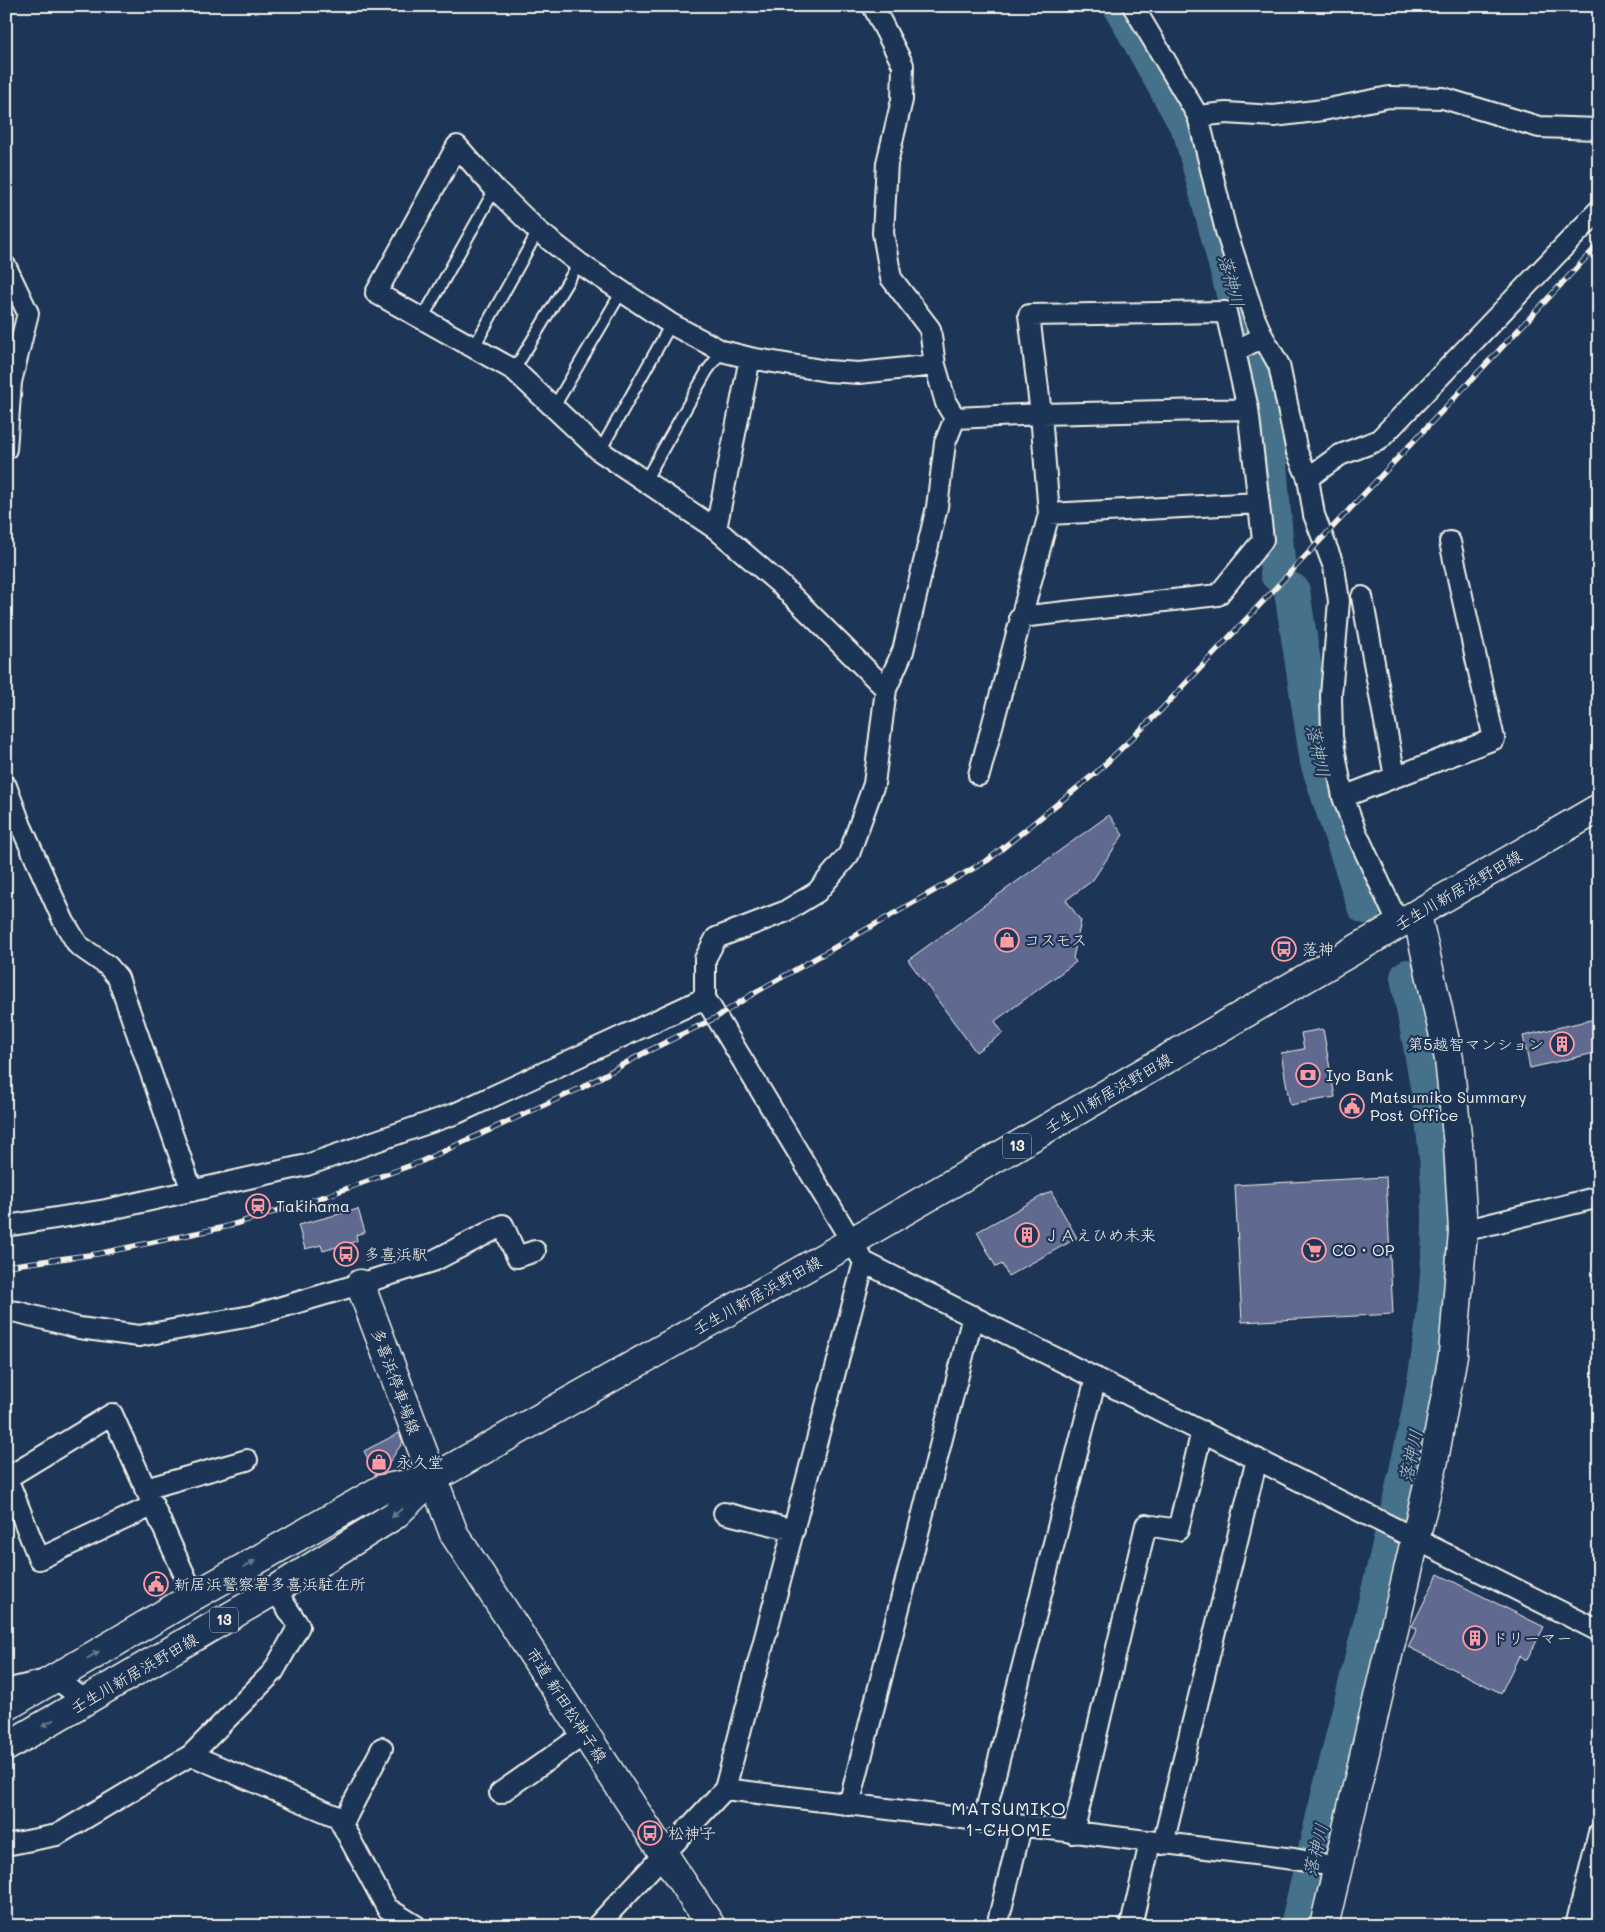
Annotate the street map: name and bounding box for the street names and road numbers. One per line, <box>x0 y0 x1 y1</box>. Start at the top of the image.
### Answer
street label: 壬生川新居浜野田線 <box>1390 844 1525 935</box>
street label: 壬生川新居浜野田線 <box>1040 1047 1175 1138</box>
road number: 13 <box>1003 1134 1031 1158</box>
street label: 壬生川新居浜野田線 <box>689 1250 825 1339</box>
street label: 多喜浜停車場線 <box>367 1325 425 1437</box>
road number: 13 <box>210 1608 238 1632</box>
street label: 壬生川新居浜野田線 <box>66 1627 201 1718</box>
street label: 市道 新田松神子線 <box>522 1643 612 1766</box>

